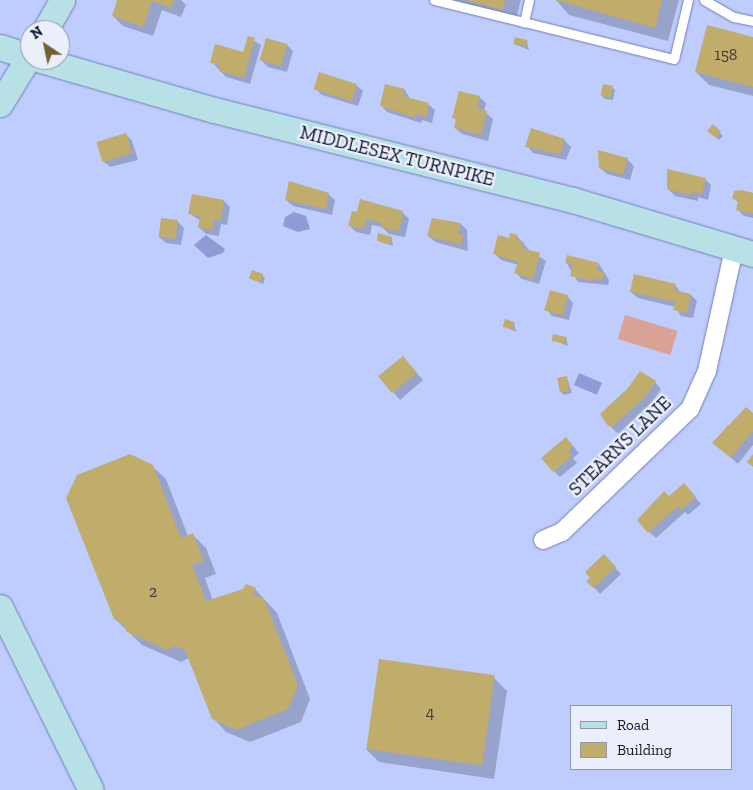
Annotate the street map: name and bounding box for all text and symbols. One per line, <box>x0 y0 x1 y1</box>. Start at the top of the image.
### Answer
north arrow <box>20 20 70 70</box>
text: N <box>28 23 46 43</box>
house number: 158 <box>715 45 737 65</box>
street label: MIDDLESEX TURNPIKE <box>297 121 497 191</box>
street label: STEARNS LANE <box>564 391 676 501</box>
house number: 2 <box>149 582 157 602</box>
house number: 4 <box>426 703 434 723</box>
legend <box>570 705 733 770</box>
text: Road <box>617 716 649 734</box>
text: Building <box>617 741 672 759</box>

